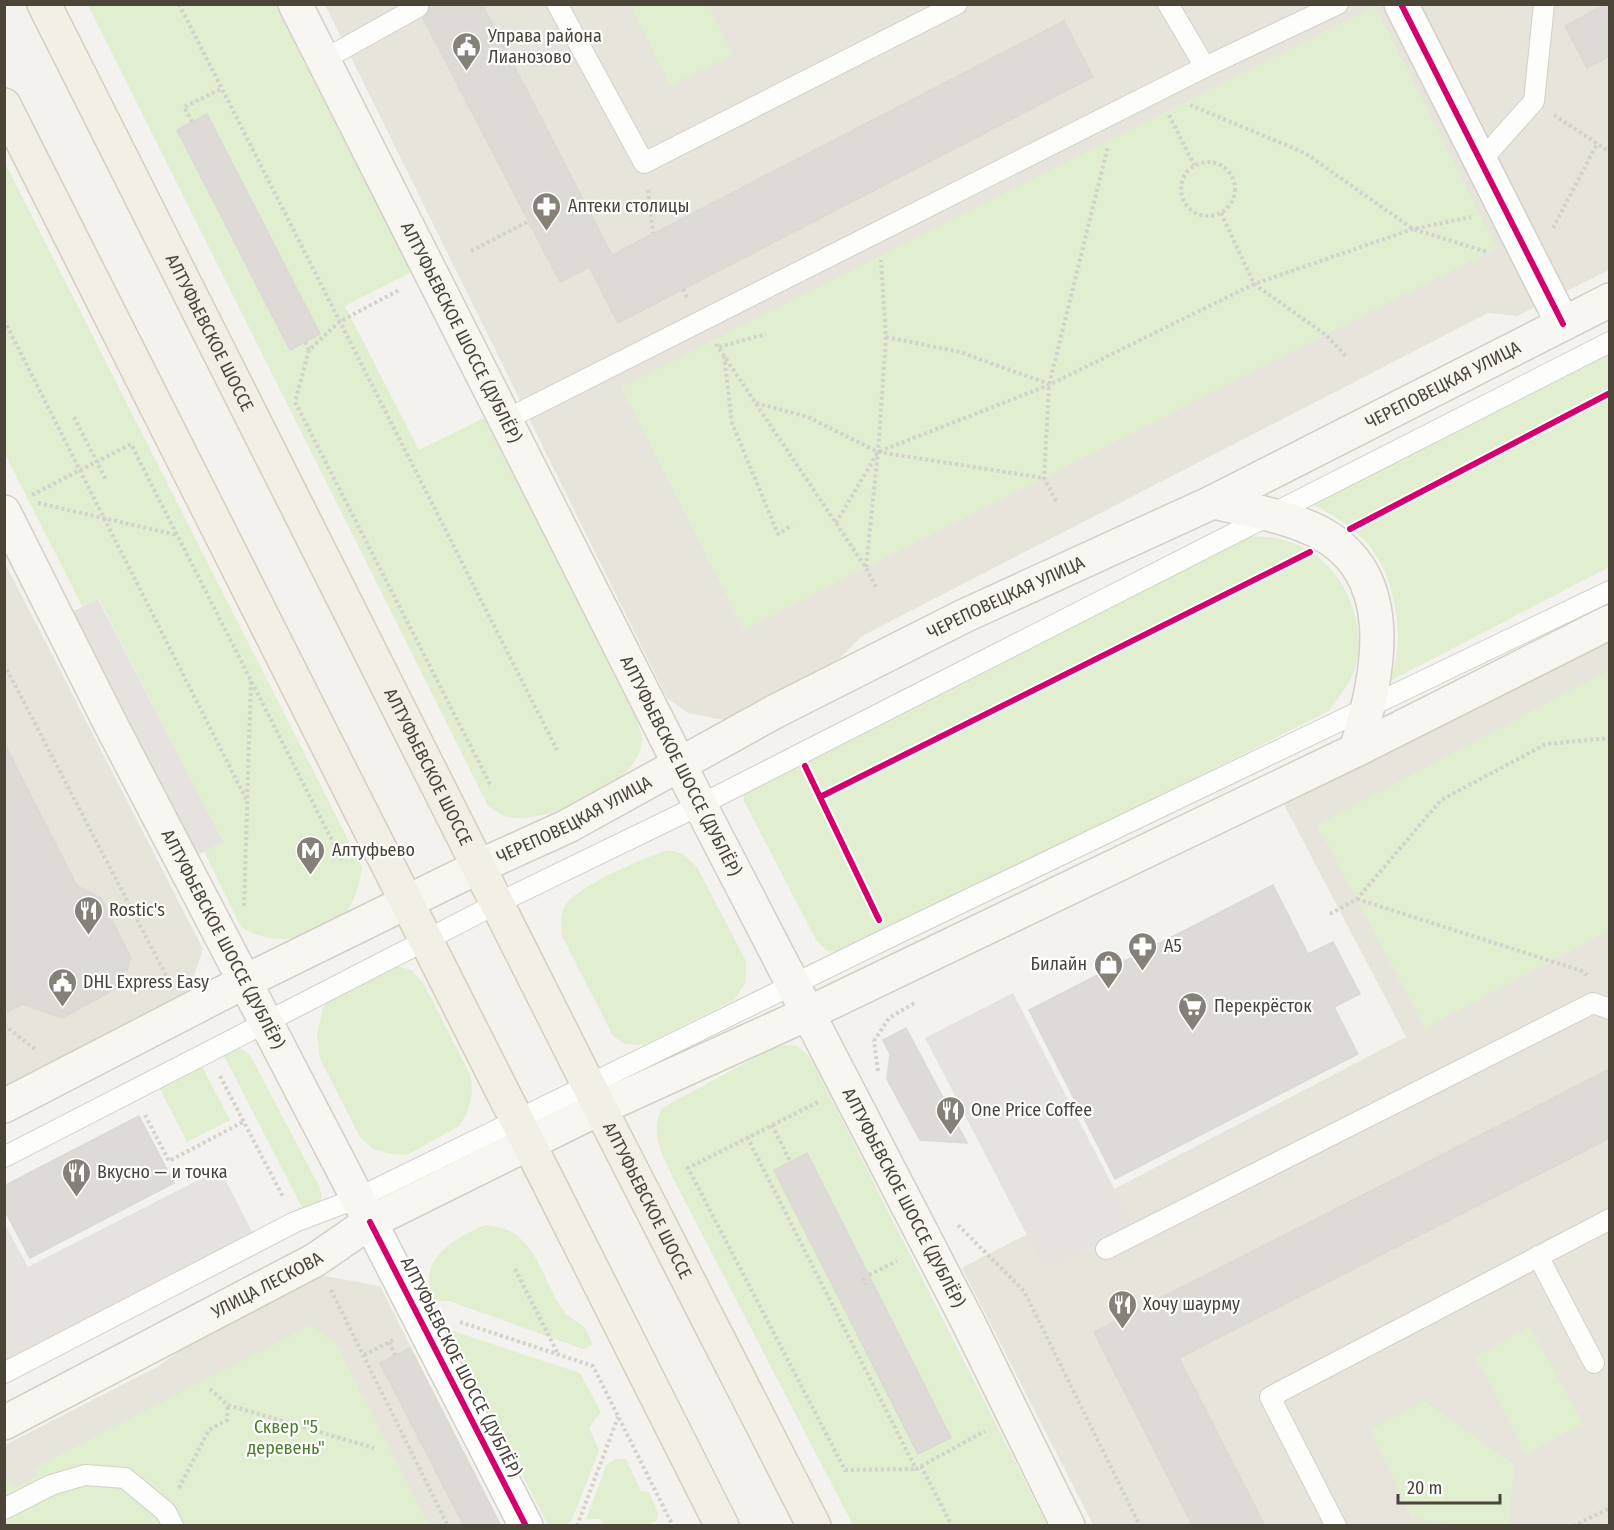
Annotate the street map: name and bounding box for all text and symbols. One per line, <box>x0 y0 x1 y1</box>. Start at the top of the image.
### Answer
place label: Управа района Лианозово <box>487 25 602 68</box>
public building icon: Управа района Лианозово <box>451 30 483 72</box>
pharmacy icon: Аптеки столицы <box>531 190 563 232</box>
place label: Аптеки столицы <box>568 195 689 217</box>
street label: АЛТУФЬЕВСКОЕ ШОССЕ (ДУБЛЁР) <box>396 218 526 446</box>
street label: АЛТУФЬЕВСКОЕ ШОССЕ <box>161 250 258 415</box>
street label: ЧЕРЕПОВЕЦКАЯ УЛИЦА <box>1362 336 1525 434</box>
street label: ЧЕРЕПОВЕЦКАЯ УЛИЦА <box>924 551 1089 644</box>
street label: АЛТУФЬЕВСКОЕ ШОССЕ (ДУБЛЁР) <box>615 652 746 880</box>
street label: АЛТУФЬЕВСКОЕ ШОССЕ <box>379 685 477 849</box>
street label: ЧЕРЕПОВЕЦКАЯ УЛИЦА <box>493 771 656 868</box>
street label: АЛТУФЬЕВСКОЕ ШОССЕ (ДУБЛЁР) <box>156 826 289 1053</box>
metro station icon: Алтуфьево <box>295 834 327 876</box>
place label: Алтуфьево <box>332 839 415 861</box>
restaurant icon: Rostic's <box>72 894 104 936</box>
place label: Rostic's <box>109 899 165 921</box>
pharmacy icon: А5 <box>1127 930 1159 972</box>
place label: А5 <box>1164 935 1182 957</box>
shop icon: Билайн <box>1092 948 1124 990</box>
place label: Билайн <box>1031 953 1087 975</box>
public building icon: DHL Express Easy <box>46 966 78 1008</box>
place label: DHL Express Easy <box>83 971 209 993</box>
supermarket icon: Перекрёсток <box>1177 990 1209 1032</box>
place label: Перекрёсток <box>1214 995 1312 1017</box>
street label: АЛТУФЬЕВСКОЕ ШОССЕ (ДУБЛЁР) <box>838 1084 970 1311</box>
restaurant icon: One Price Coffee <box>934 1094 966 1136</box>
place label: One Price Coffee <box>971 1099 1092 1121</box>
street label: АЛТУФЬЕВСКОЕ ШОССЕ <box>598 1118 697 1283</box>
restaurant icon: Вкусно — и точка <box>60 1156 92 1198</box>
place label: Вкусно — и точка <box>97 1161 228 1183</box>
street label: УЛИЦА ЛЕСКОВА <box>207 1247 327 1324</box>
street label: АЛТУФЬЕВСКОЕ ШОССЕ (ДУБЛЁР) <box>396 1253 526 1481</box>
restaurant icon: Хочу шаурму <box>1106 1288 1138 1330</box>
place label: Хочу шаурму <box>1143 1293 1240 1315</box>
park label: Сквер "5 деревень" <box>247 1416 325 1459</box>
scale bar <box>1398 1467 1500 1505</box>
text: 20 m <box>1407 1477 1442 1499</box>

